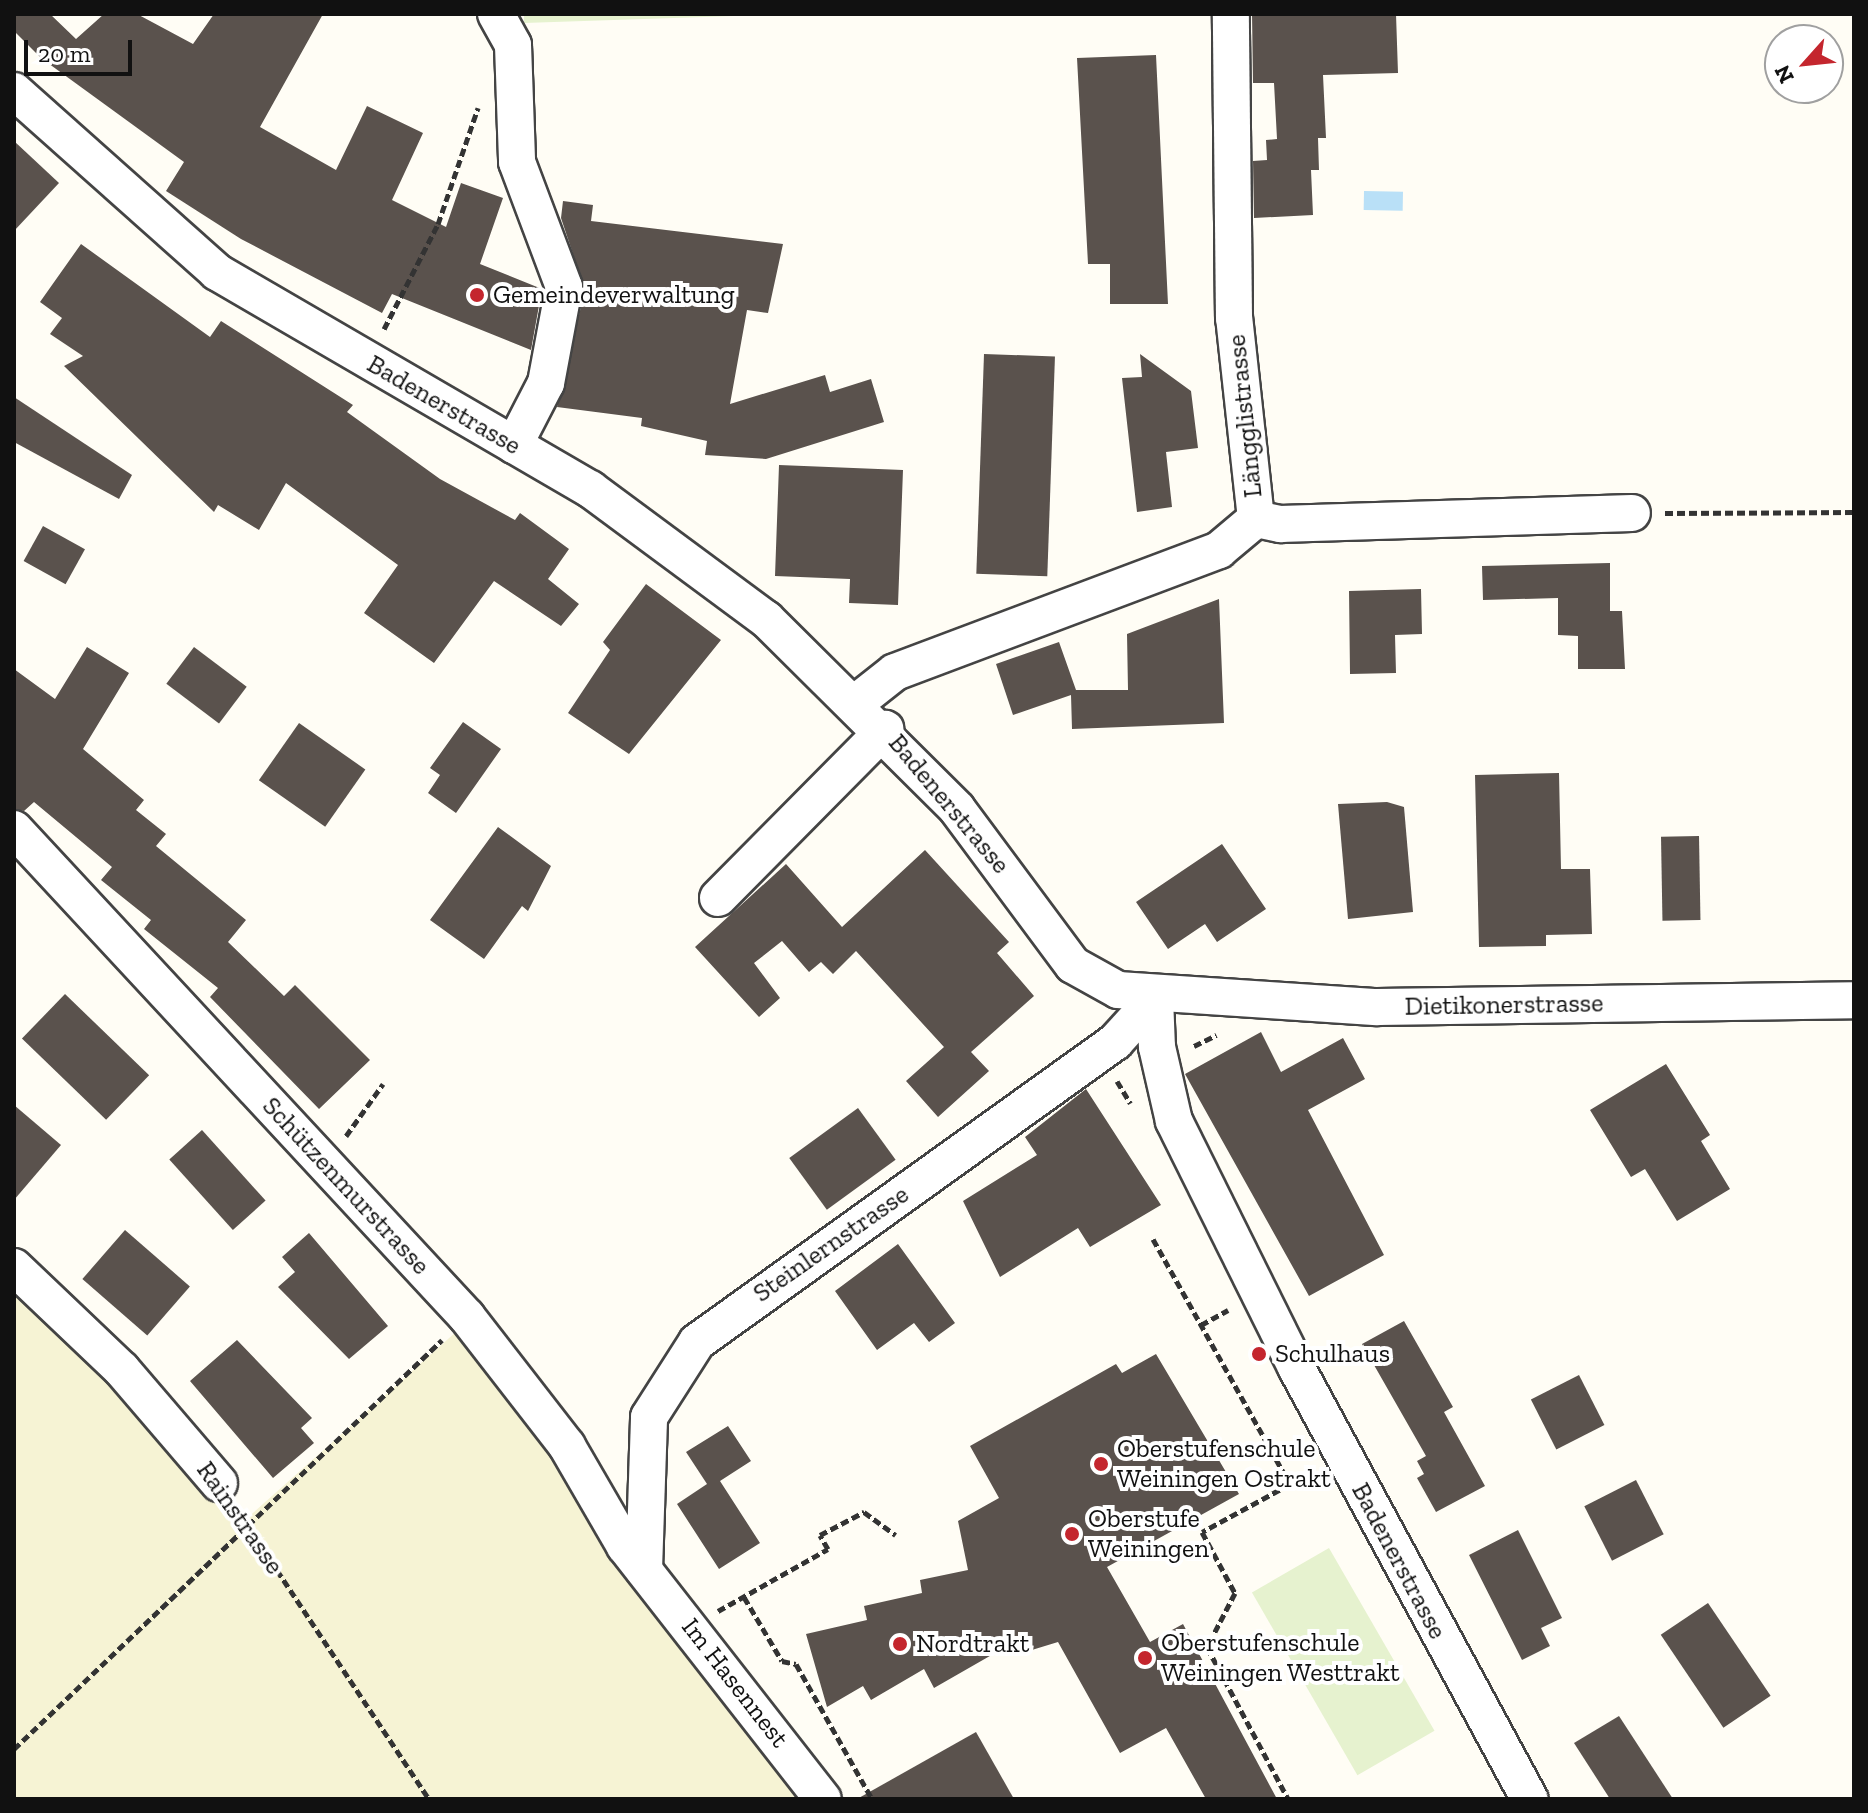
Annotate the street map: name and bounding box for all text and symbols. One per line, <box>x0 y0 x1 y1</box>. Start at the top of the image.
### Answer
scale bar <box>28 24 136 74</box>
north arrow <box>1764 24 1844 104</box>
text: 20 m <box>38 39 90 68</box>
text: N <box>1768 61 1800 88</box>
place label: Gemeindeverwaltung <box>493 279 735 311</box>
marker: Gemeindeverwaltung <box>468 286 486 304</box>
street label: Längglistrasse <box>1221 333 1269 499</box>
street label: Badenerstrasse <box>362 348 526 462</box>
street label: Badenerstrasse <box>882 728 1016 880</box>
street label: Dietikonerstrasse <box>1404 988 1604 1022</box>
street label: Schützenmurstrasse <box>256 1091 436 1281</box>
street label: Steinlernstrasse <box>747 1179 915 1309</box>
place label: Schulhaus <box>1275 1338 1390 1370</box>
marker: Schulhaus <box>1250 1345 1268 1363</box>
place label: Oberstufenschule Weiningen Ostrakt <box>1117 1433 1331 1494</box>
marker: Oberstufenschule Weiningen Ostrakt <box>1092 1455 1110 1473</box>
street label: Rainstrasse <box>190 1456 290 1580</box>
street label: Badenerstrasse <box>1345 1478 1453 1644</box>
place label: Oberstufe Weiningen <box>1088 1503 1209 1564</box>
marker: Oberstufe Weiningen <box>1063 1525 1081 1543</box>
street label: Im Hasennest <box>675 1612 795 1754</box>
place label: Oberstufenschule Weiningen Westtrakt <box>1161 1627 1401 1688</box>
place label: Nordtrakt <box>916 1628 1029 1660</box>
marker: Nordtrakt <box>891 1635 909 1653</box>
marker: Oberstufenschule Weiningen Westtrakt <box>1136 1649 1154 1667</box>

